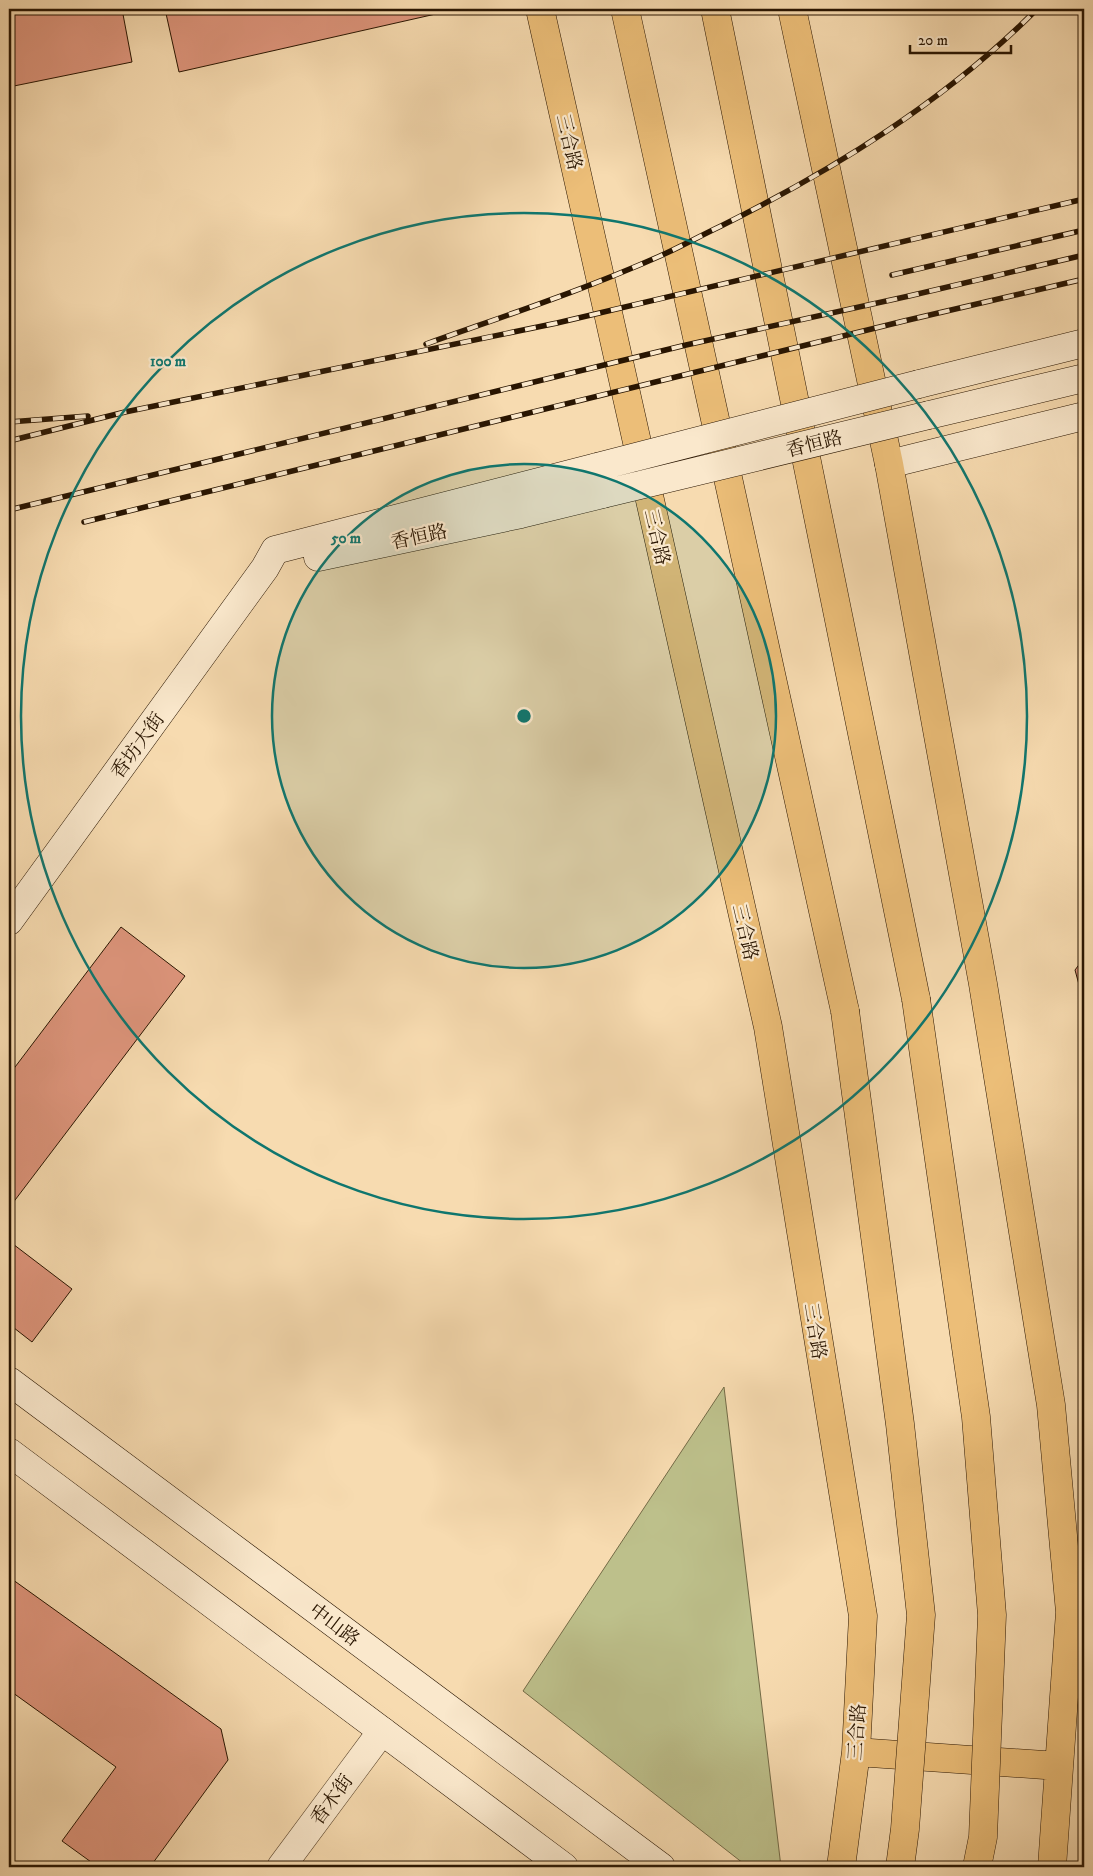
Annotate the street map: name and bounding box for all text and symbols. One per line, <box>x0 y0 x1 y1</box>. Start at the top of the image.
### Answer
scale bar <box>910 22 1012 54</box>
text: 20 m <box>918 31 948 50</box>
street label: 三合路 <box>551 112 586 173</box>
text: 100 m <box>150 352 187 371</box>
street label: 香恒路 <box>784 426 845 463</box>
street label: 三合路 <box>639 507 674 568</box>
street label: 香恒路 <box>389 520 450 555</box>
text: 50 m <box>330 529 362 548</box>
centre of rings <box>515 707 533 725</box>
street label: 香坊大街 <box>107 708 170 783</box>
street label: 三合路 <box>727 902 762 963</box>
street label: 三合路 <box>799 1301 830 1361</box>
street label: 中山路 <box>304 1599 364 1652</box>
street label: 三合路 <box>844 1703 871 1761</box>
street label: 香木街 <box>306 1770 358 1830</box>

